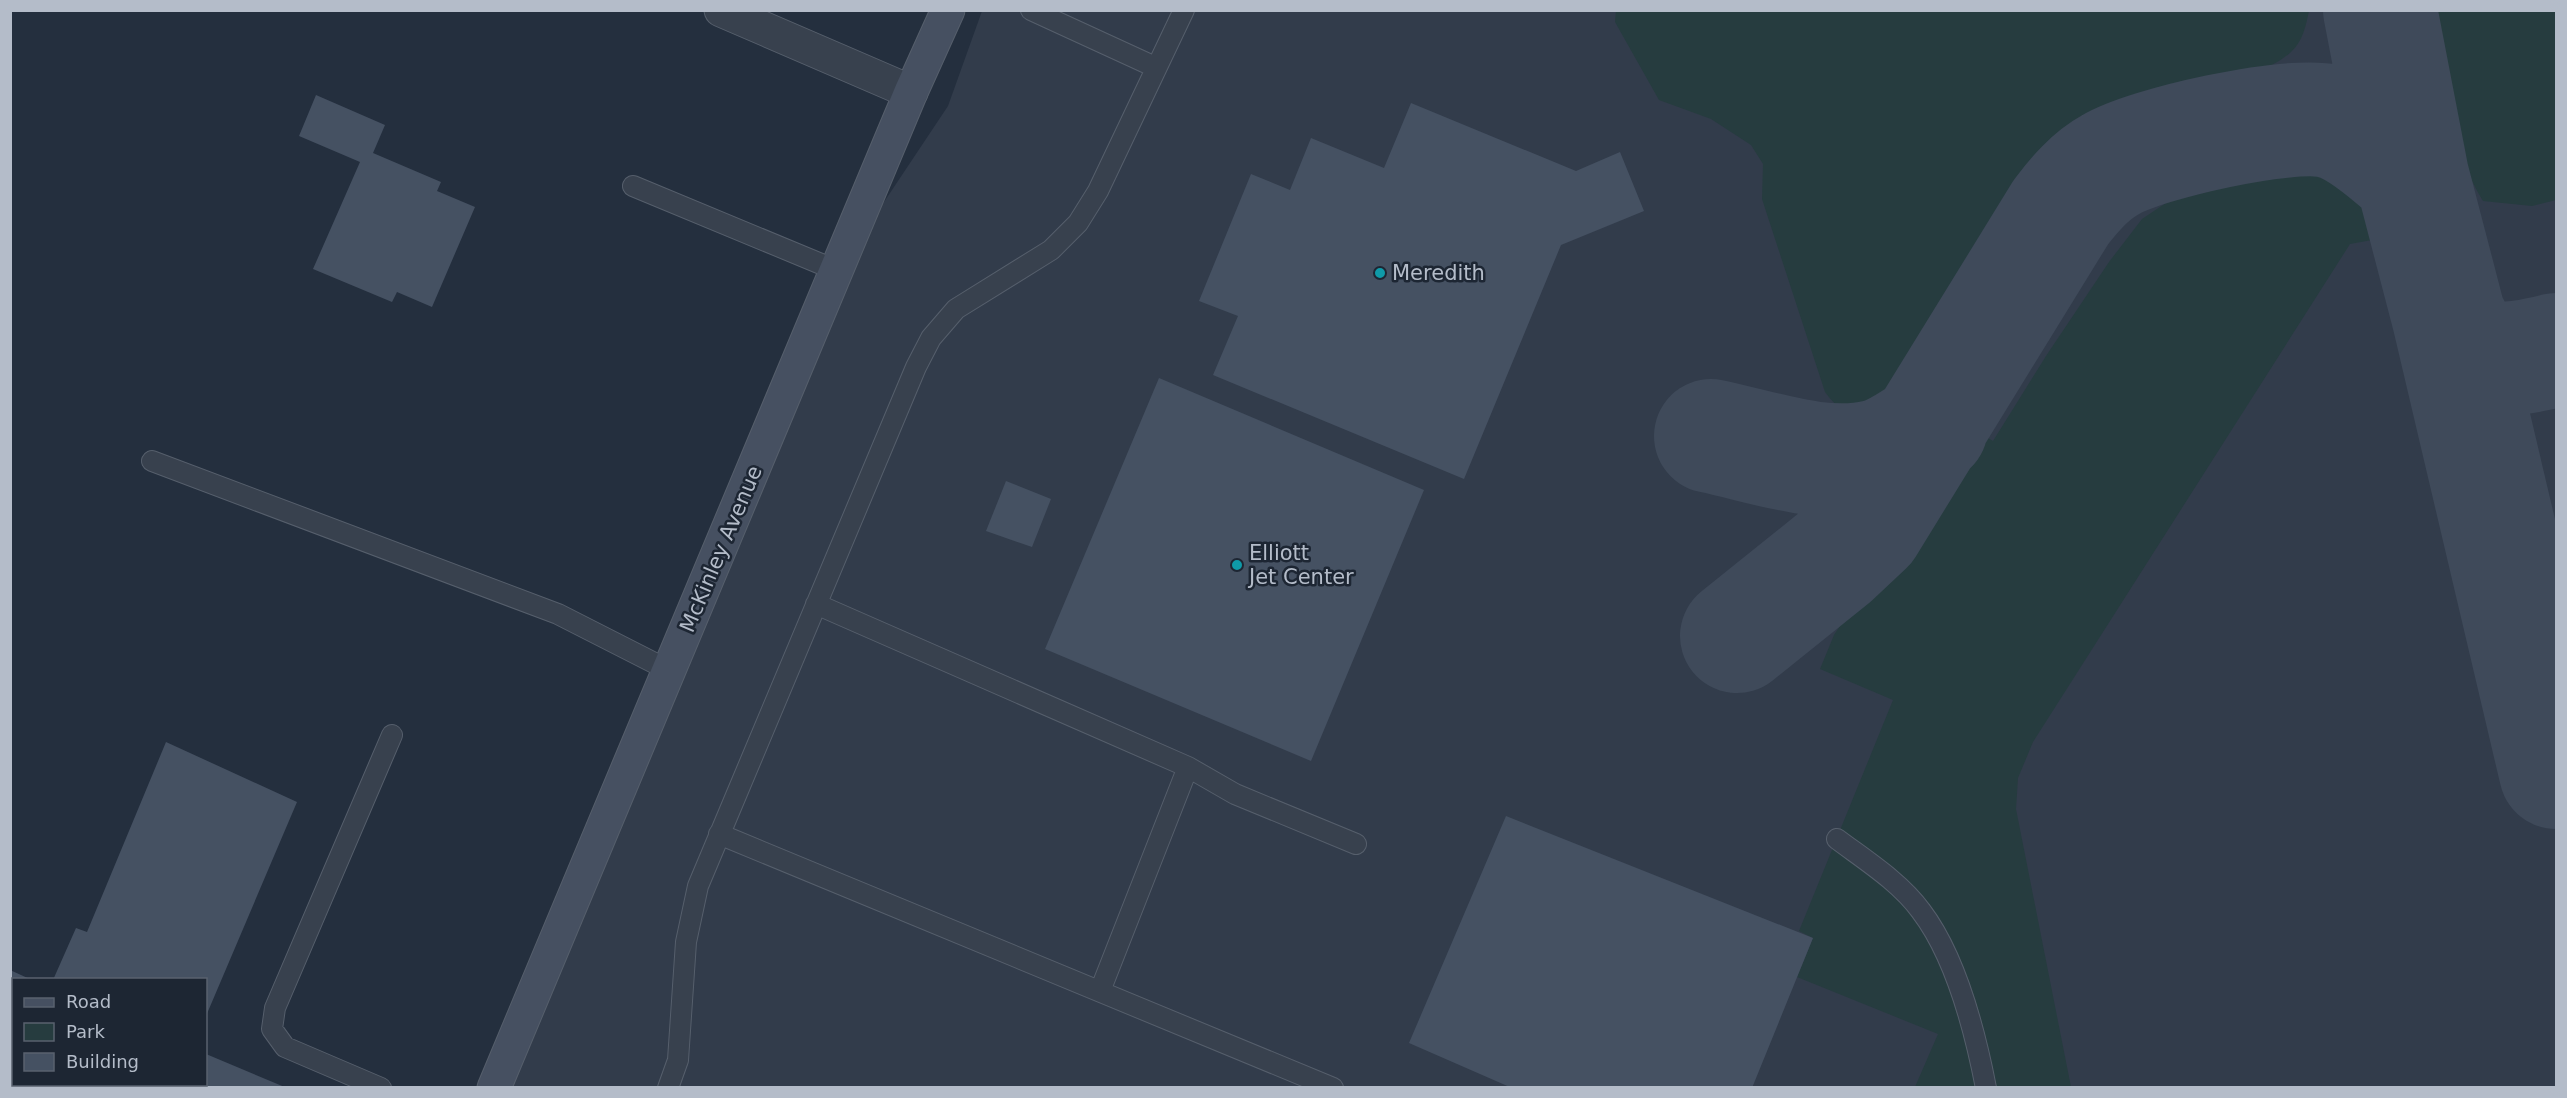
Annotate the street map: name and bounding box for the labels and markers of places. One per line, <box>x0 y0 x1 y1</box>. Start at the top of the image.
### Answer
place label: Meredith <box>1392 261 1485 285</box>
marker: Meredith <box>1373 266 1387 280</box>
place label: Elliott Jet Center <box>1247 541 1354 589</box>
marker: Elliott Jet Center <box>1230 558 1244 572</box>

